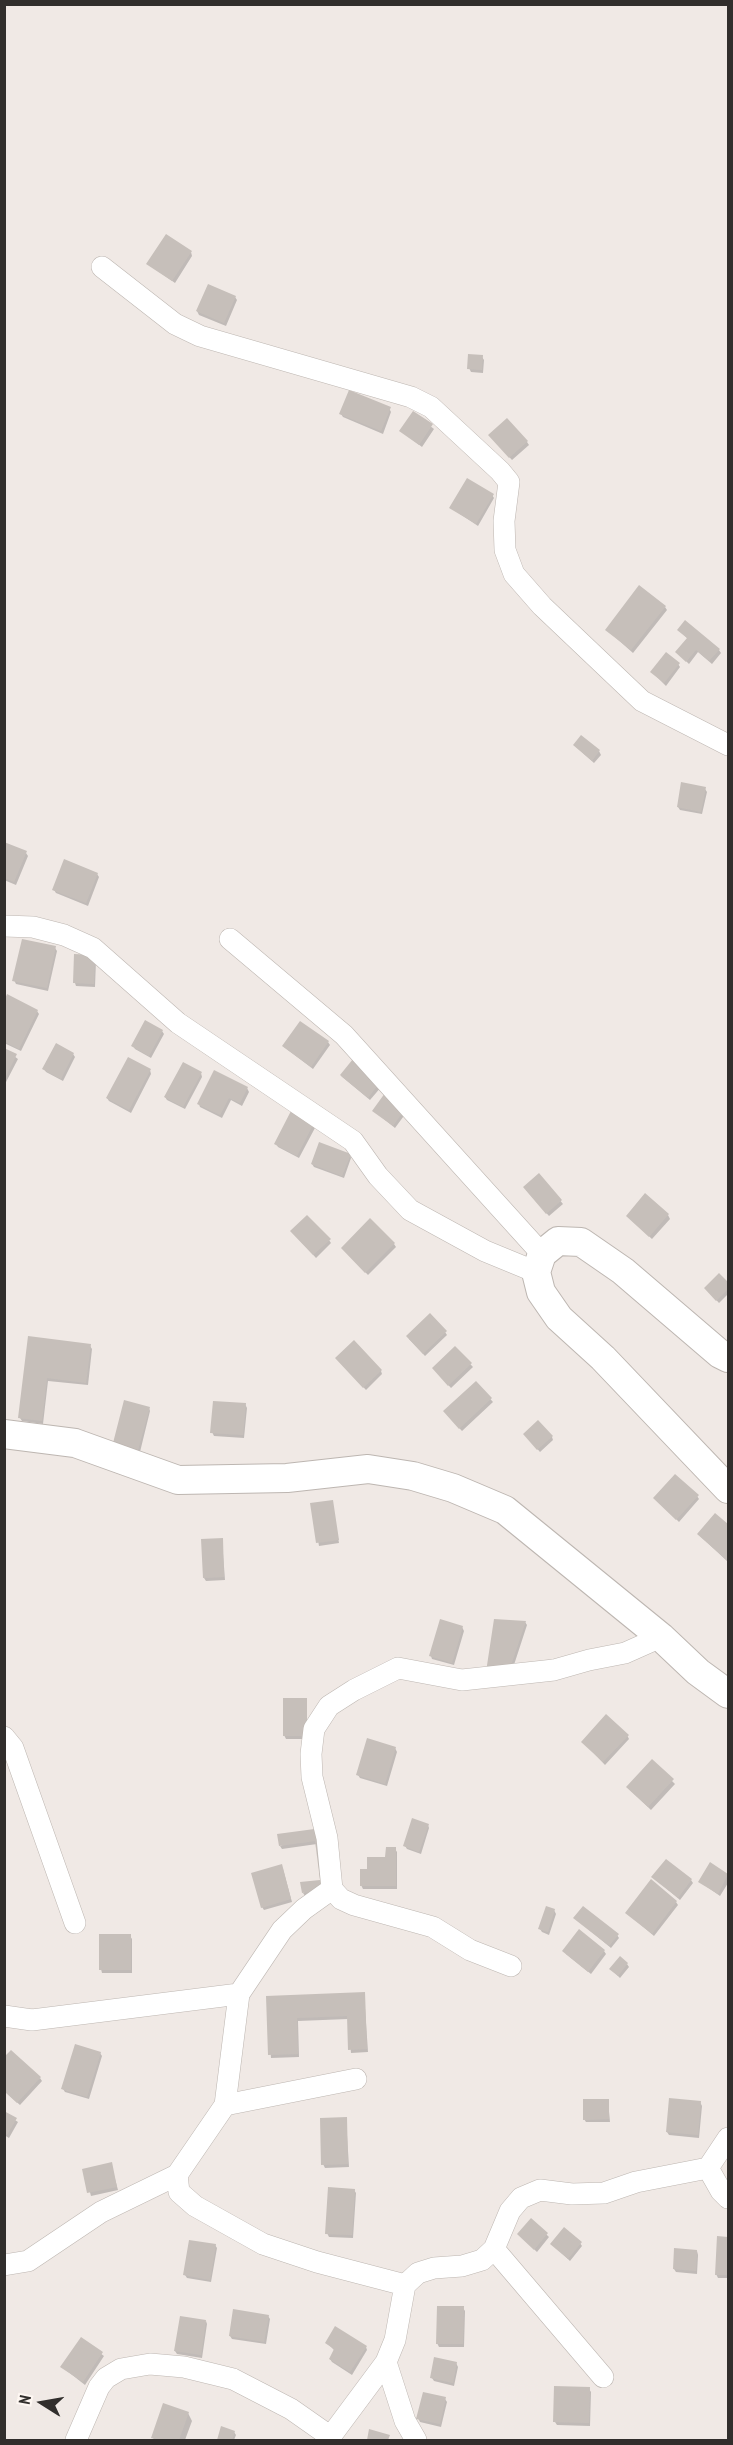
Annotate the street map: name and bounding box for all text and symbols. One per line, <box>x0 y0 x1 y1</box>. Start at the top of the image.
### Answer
north arrow <box>12 2373 72 2433</box>
text: N <box>14 2393 35 2406</box>

